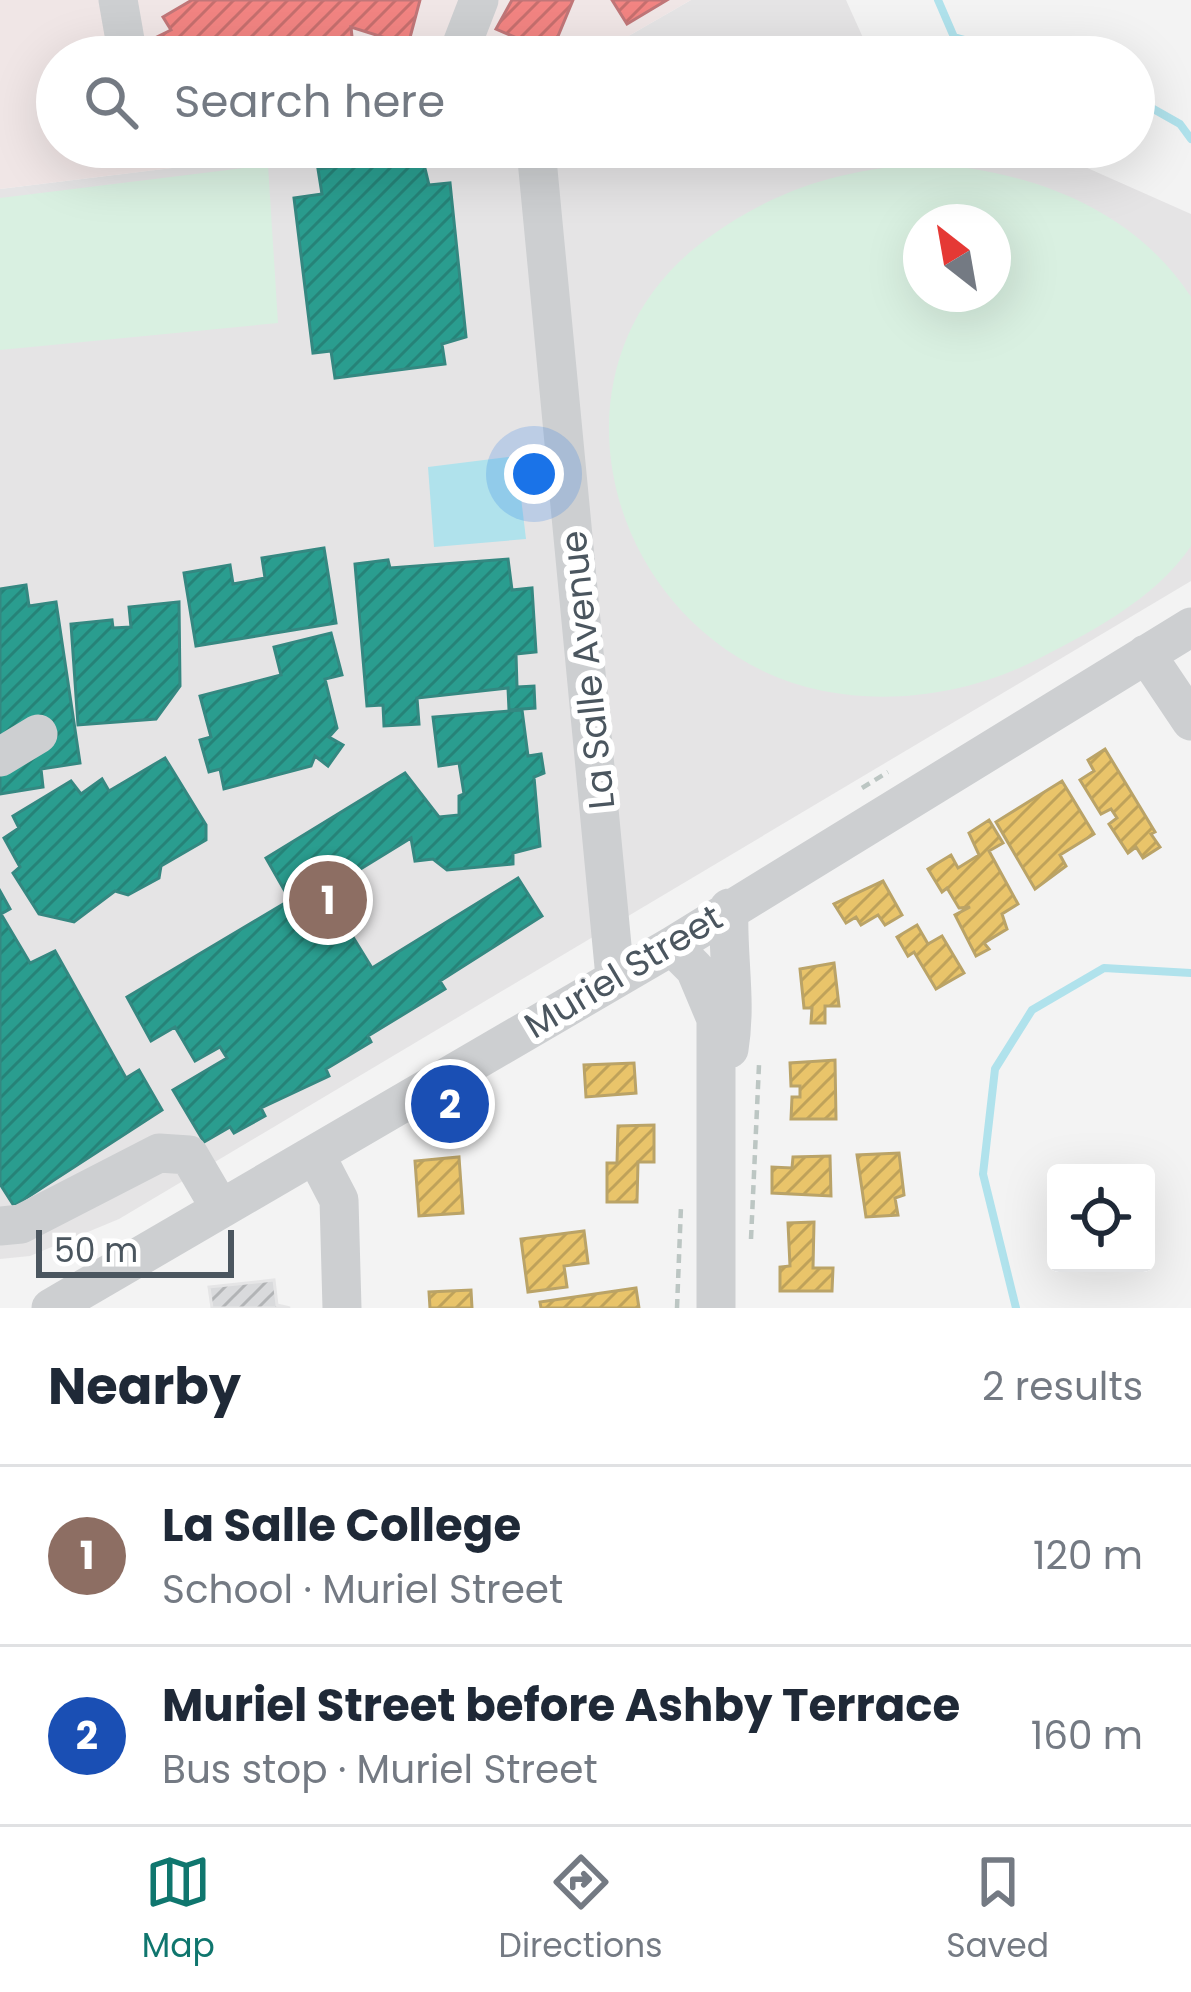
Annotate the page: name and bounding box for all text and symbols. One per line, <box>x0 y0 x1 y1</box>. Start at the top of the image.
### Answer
search box <box>36 36 1155 168</box>
icon: search <box>78 69 144 135</box>
text: Search here <box>174 70 445 133</box>
north arrow <box>903 204 1011 312</box>
your location <box>504 444 564 504</box>
street label: La Salle Avenue <box>548 528 627 812</box>
pin: 1 <box>289 855 367 945</box>
street label: Muriel Street <box>515 892 732 1051</box>
pin: 2 <box>411 1059 489 1149</box>
map controls <box>1047 1164 1155 1272</box>
button: locate <box>1047 1164 1155 1272</box>
scale bar <box>36 1224 234 1277</box>
text: 50 m <box>54 1227 138 1274</box>
text: Nearby <box>48 1350 241 1422</box>
text: 2 results <box>982 1359 1143 1414</box>
text: La Salle College <box>162 1494 521 1557</box>
text: 1 <box>80 1528 94 1583</box>
text: 120 m <box>1033 1528 1143 1583</box>
text: School · Muriel Street <box>162 1562 563 1617</box>
text: Muriel Street before Ashby Terrace <box>162 1674 960 1737</box>
text: 2 <box>76 1708 98 1763</box>
text: 160 m <box>1031 1708 1143 1763</box>
text: Bus stop · Muriel Street <box>162 1742 598 1797</box>
tab: Map <box>142 1849 215 1971</box>
tab: Directions <box>499 1849 662 1971</box>
tab: Saved <box>946 1849 1049 1971</box>

